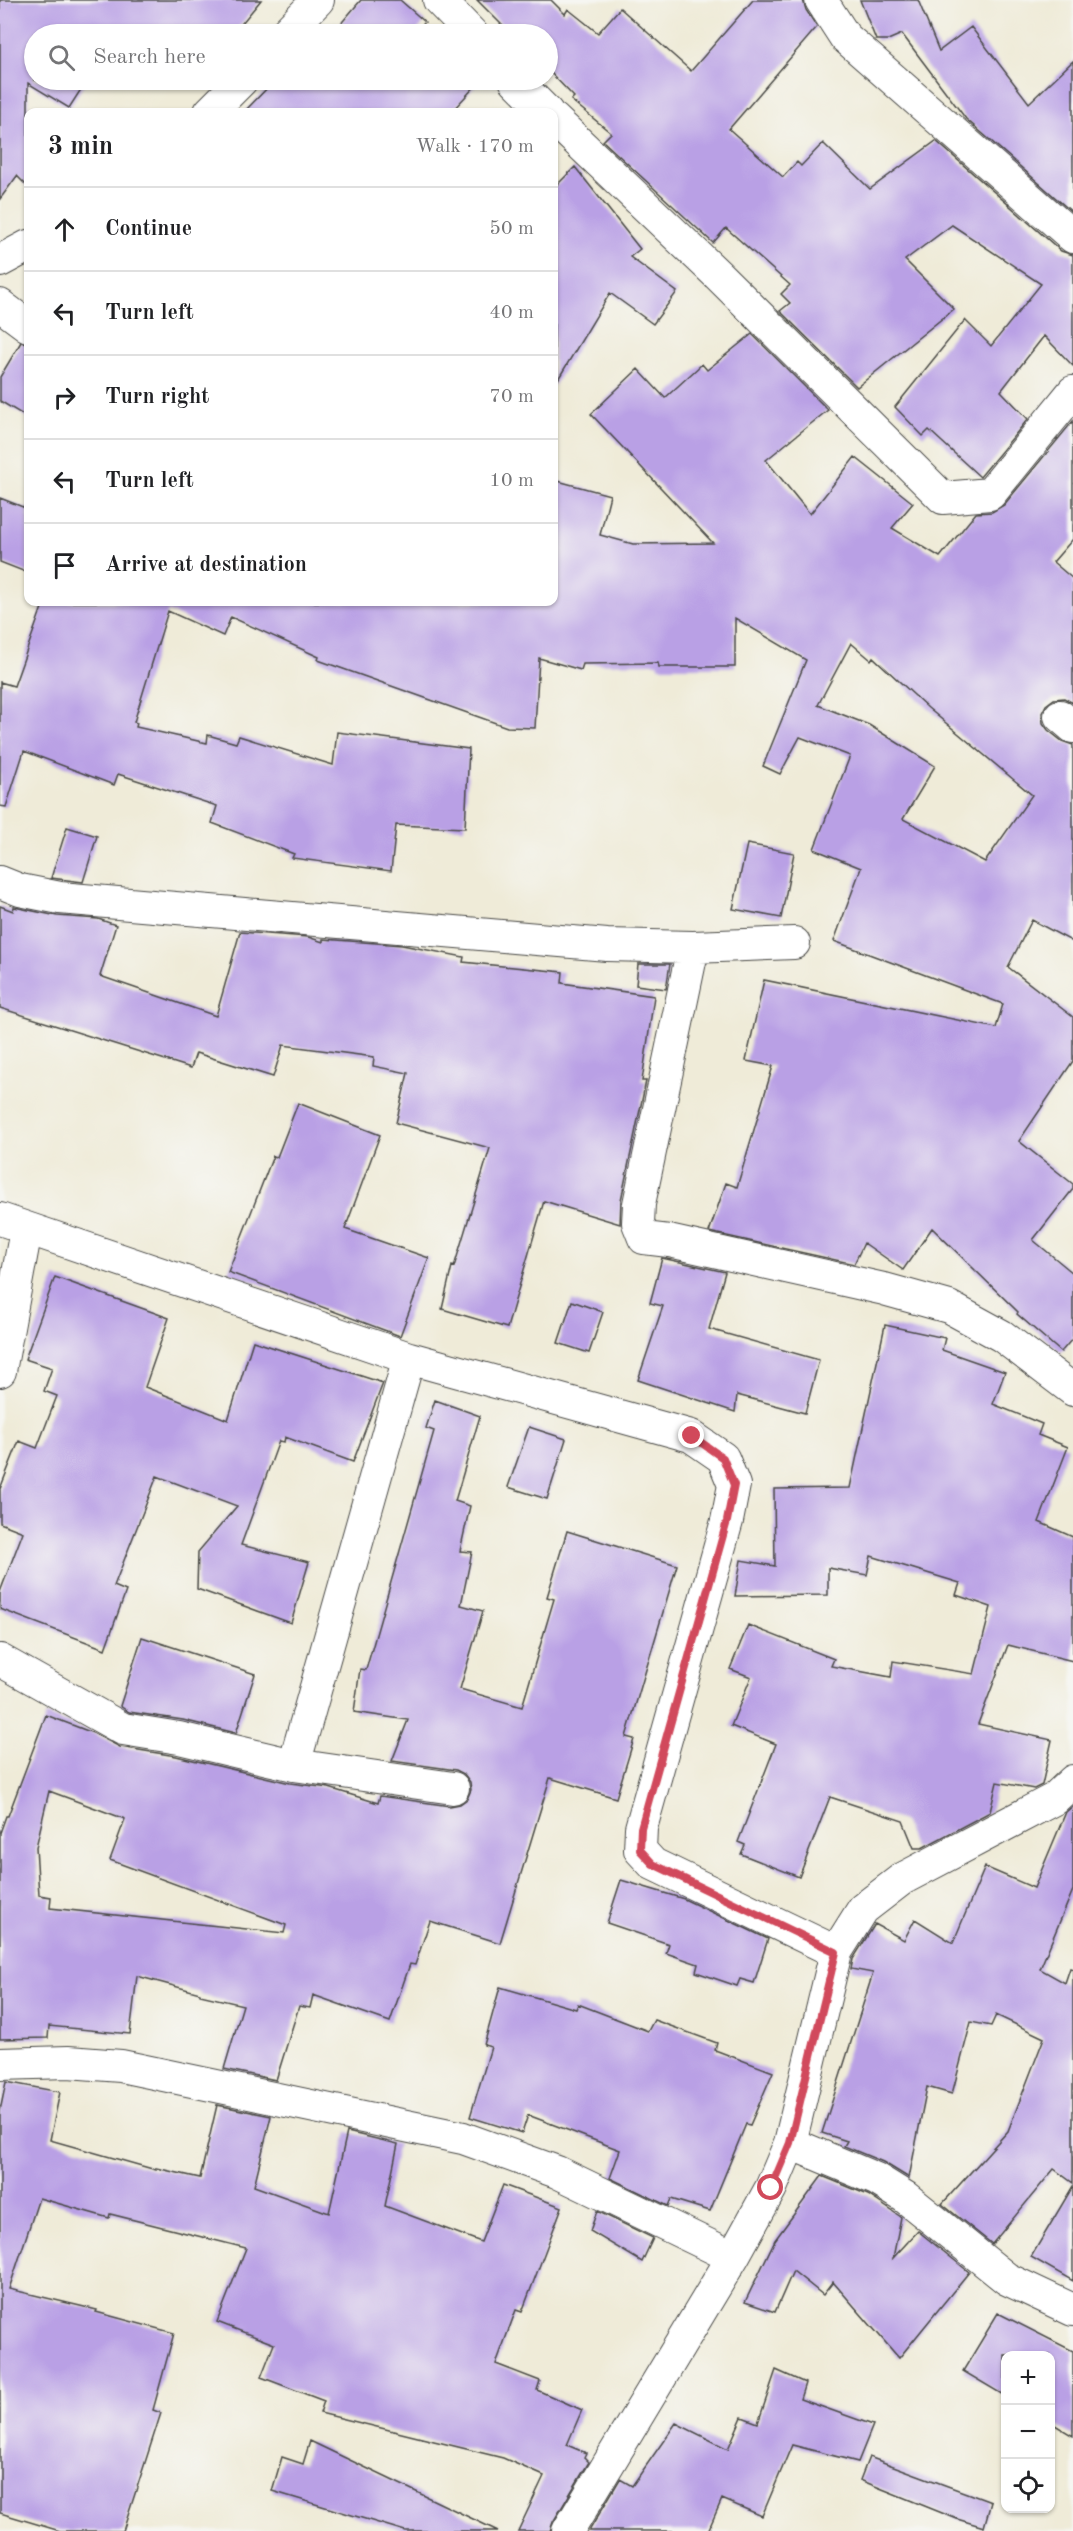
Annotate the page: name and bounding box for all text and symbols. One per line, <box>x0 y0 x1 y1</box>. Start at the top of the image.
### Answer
search box <box>24 24 558 90</box>
icon: search <box>45 41 78 74</box>
text: Search here <box>93 46 206 68</box>
text: 3 min <box>48 134 113 160</box>
text: Walk · 170 m <box>415 137 534 157</box>
icon: ahead <box>48 213 81 246</box>
text: Continue <box>105 218 192 240</box>
text: 50 m <box>489 219 534 239</box>
icon: left <box>48 297 81 330</box>
text: Turn left <box>105 302 194 324</box>
text: 40 m <box>489 303 534 323</box>
icon: right <box>48 381 81 414</box>
text: Turn right <box>105 386 209 408</box>
text: 70 m <box>489 387 534 407</box>
icon: left <box>48 465 81 498</box>
text: Turn left <box>105 470 194 492</box>
text: 10 m <box>489 471 534 491</box>
icon: arrive <box>48 549 81 582</box>
text: Arrive at destination <box>105 554 307 576</box>
route end <box>678 1422 704 1448</box>
route start <box>757 2174 783 2200</box>
map controls <box>1001 2351 1055 2513</box>
button: + <box>1001 2351 1055 2405</box>
button: − <box>1001 2405 1055 2459</box>
button: locate <box>1001 2459 1055 2513</box>

